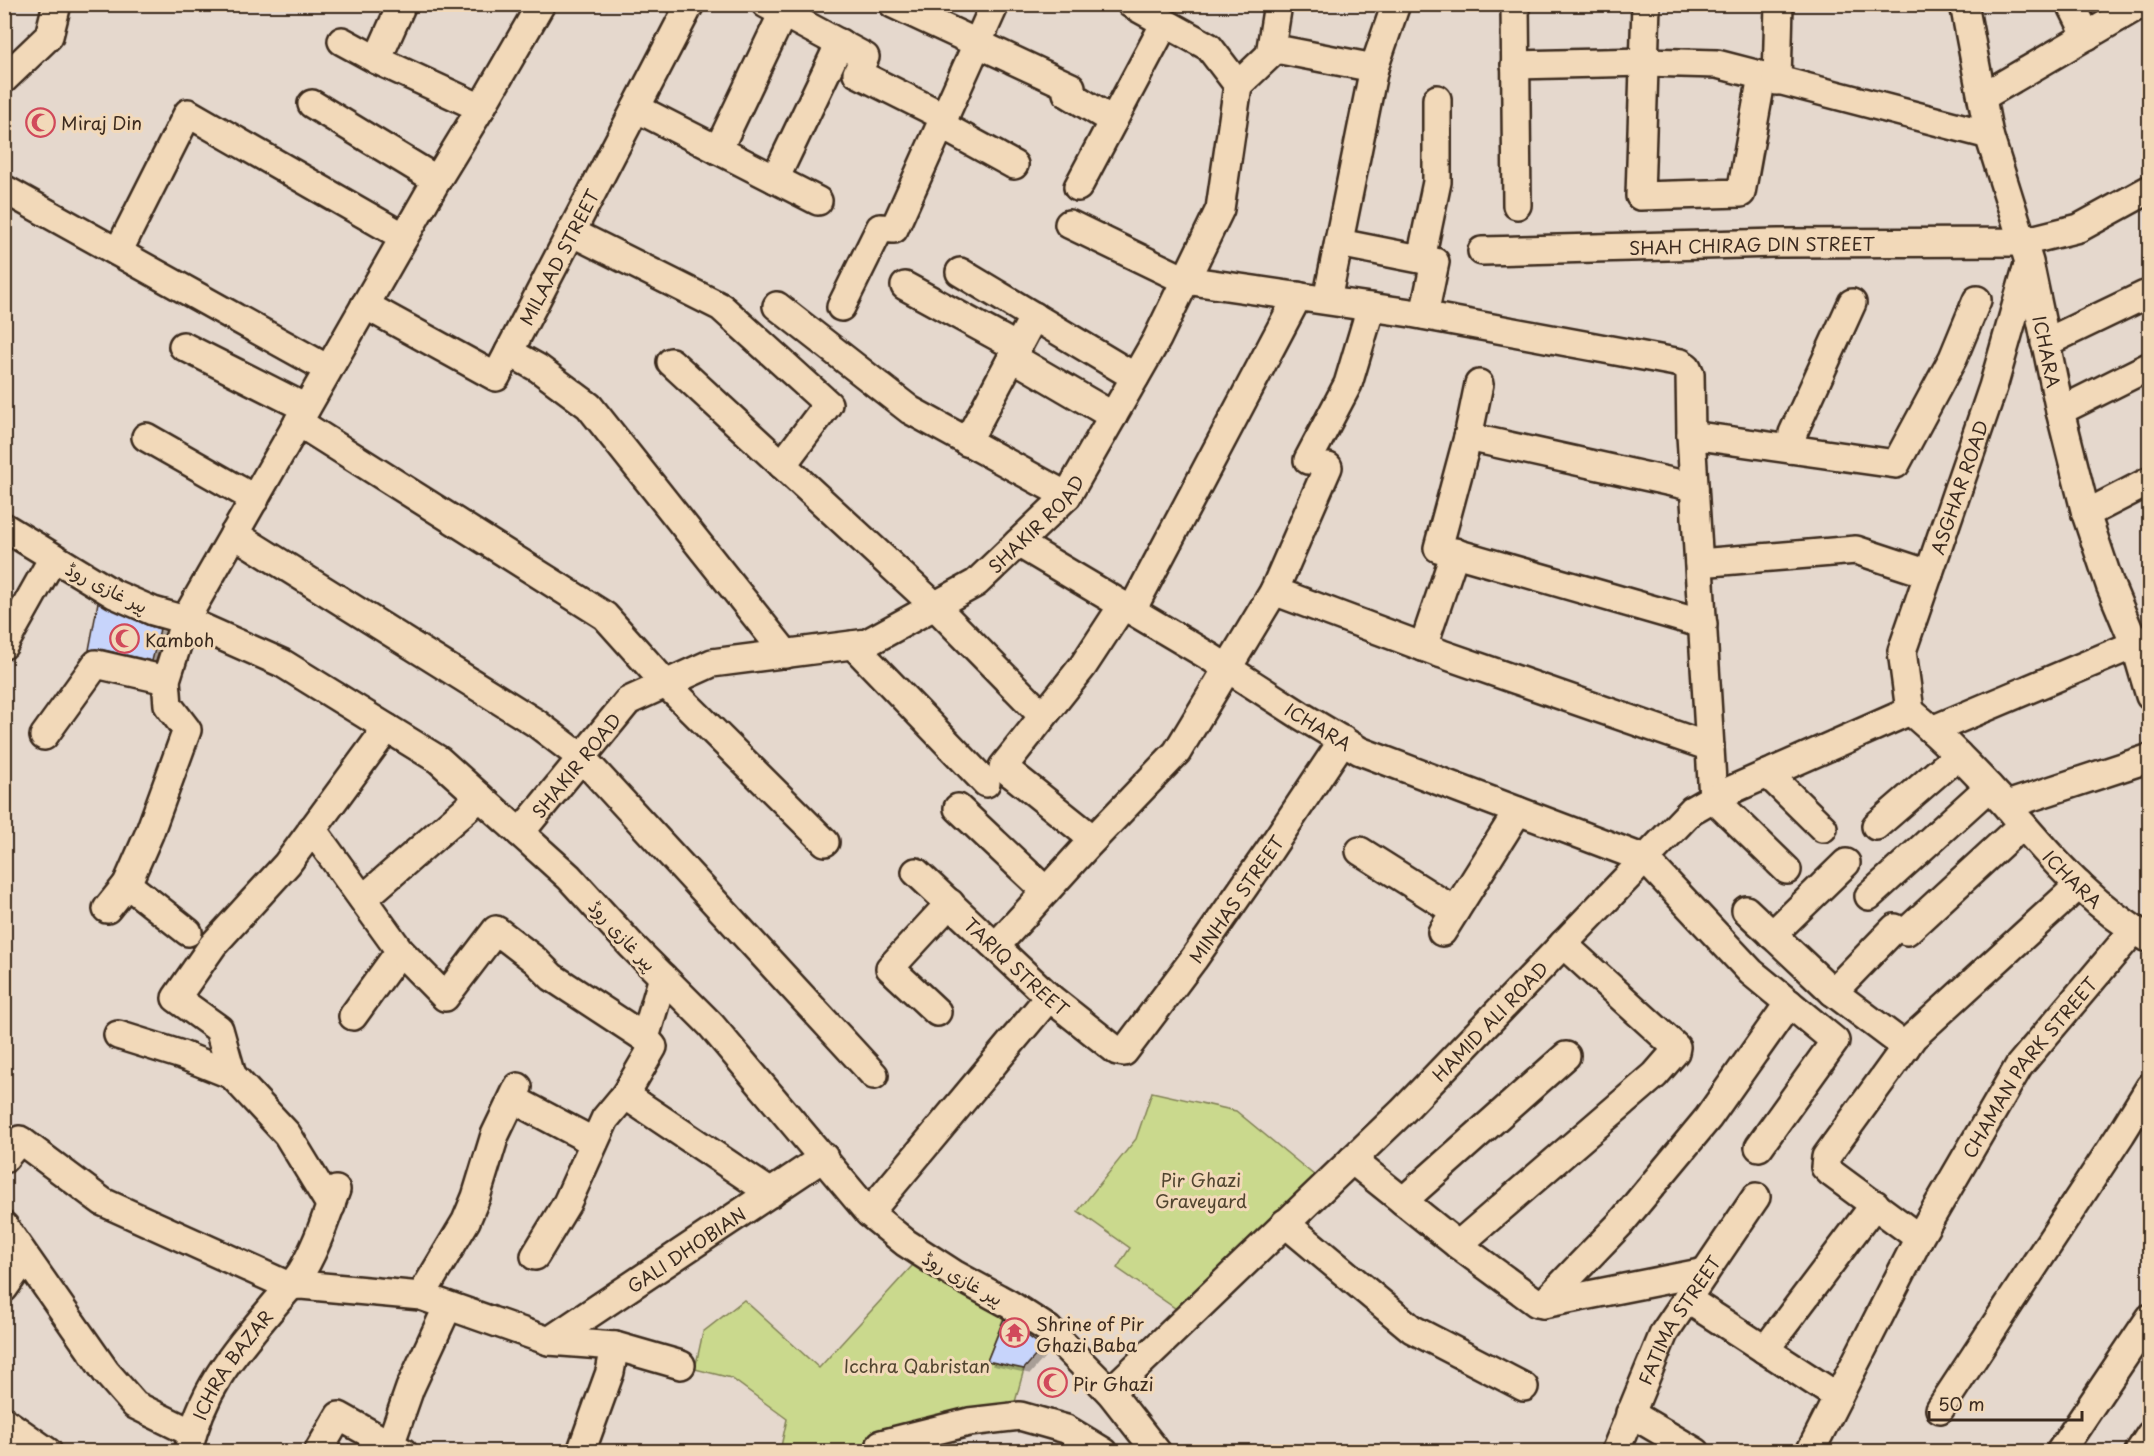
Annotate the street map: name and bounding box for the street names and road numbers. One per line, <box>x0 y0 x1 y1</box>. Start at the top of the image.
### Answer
street label: MILAAD STREET <box>512 183 606 330</box>
street label: SHAH CHIRAG DIN STREET <box>1629 229 1876 261</box>
street label: ICHARA <box>2027 313 2068 390</box>
street label: ASGHAR ROAD <box>1923 416 1994 558</box>
street label: SHAKIR ROAD <box>981 469 1090 579</box>
street label: پیر غازی روڈ <box>61 555 153 619</box>
street label: ICHARA <box>1280 696 1357 757</box>
street label: SHAKIR ROAD <box>525 707 627 823</box>
street label: MINHAS STREET <box>1182 829 1290 968</box>
street label: ICHARA <box>2037 843 2108 914</box>
street label: پیر غازی روڈ <box>583 893 663 977</box>
street label: TARIQ STREET <box>958 911 1076 1022</box>
street label: HAMID ALI ROAD <box>1425 955 1554 1087</box>
street label: CHAMAN PARK STREET <box>1955 970 2103 1163</box>
street label: GALI DHOBIAN <box>621 1200 751 1299</box>
street label: پیر غازی روڈ <box>918 1244 1008 1312</box>
street label: FATIMA STREET <box>1631 1250 1726 1389</box>
street label: ICHRA BAZAR <box>185 1303 279 1424</box>

